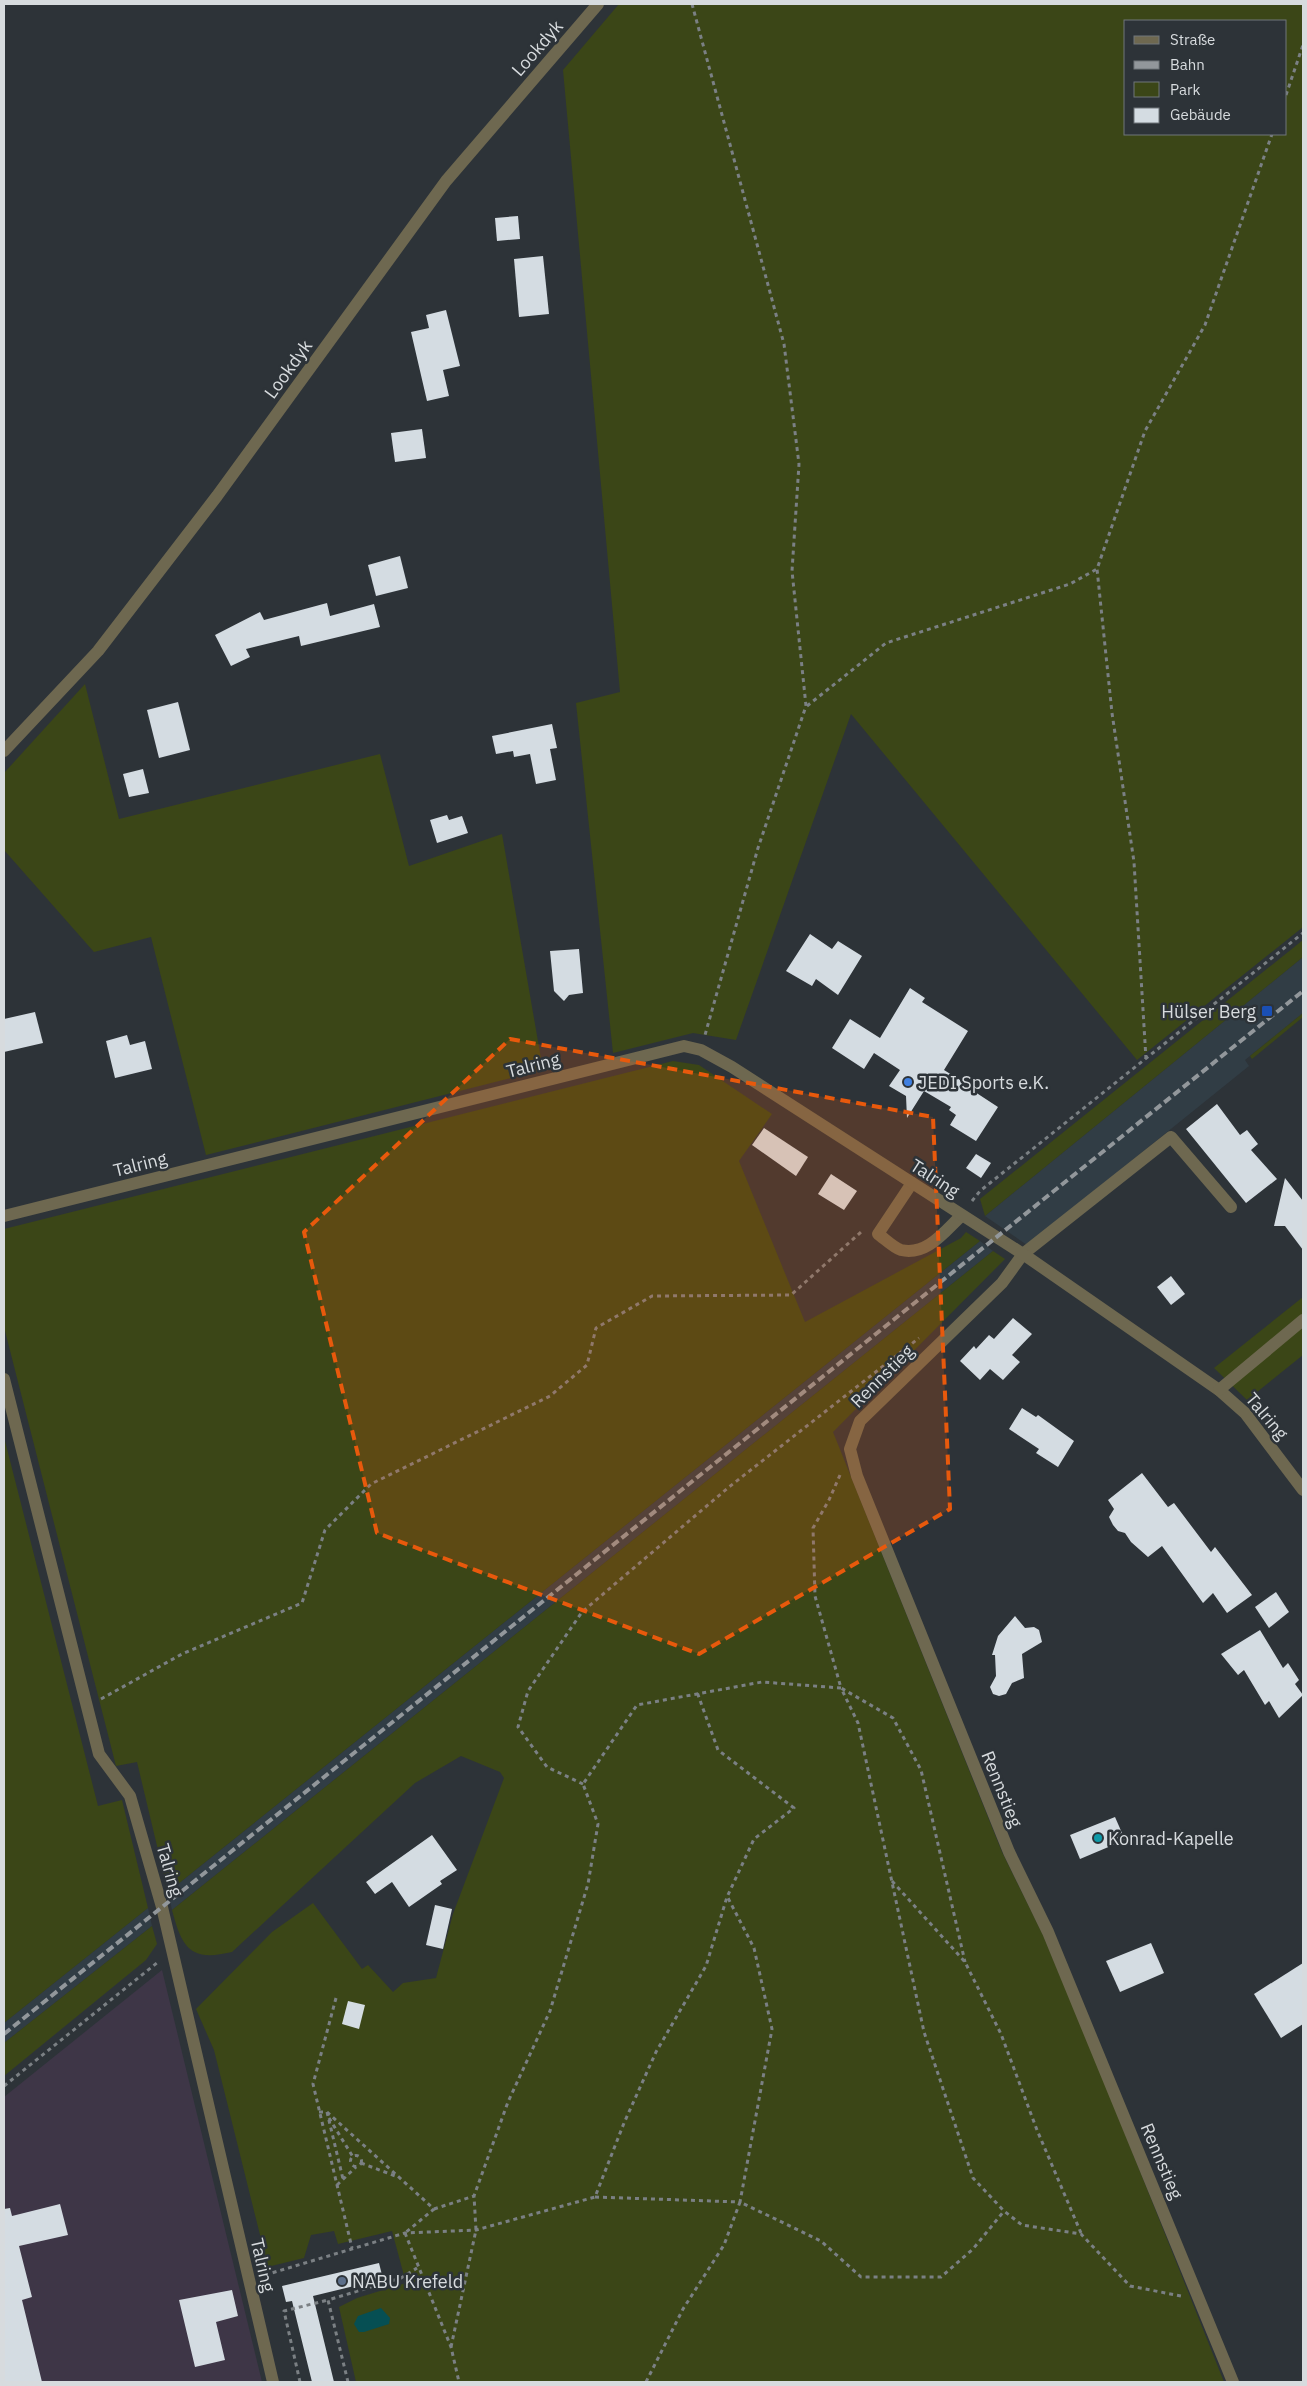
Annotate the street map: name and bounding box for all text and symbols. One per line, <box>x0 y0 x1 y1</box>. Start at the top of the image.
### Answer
street label: Lookdyk <box>506 15 568 81</box>
legend <box>1124 20 1287 135</box>
text: Straße <box>1170 30 1215 49</box>
text: Bahn <box>1170 55 1205 74</box>
text: Park <box>1170 80 1200 99</box>
text: Gebäude <box>1170 105 1231 124</box>
street label: Lookdyk <box>259 335 317 403</box>
place label: Hülser Berg <box>1161 1000 1256 1023</box>
marker: Hülser Berg <box>1260 1004 1274 1018</box>
street label: Talring <box>504 1047 563 1083</box>
place label: JEDI Sports e.K. <box>918 1071 1049 1094</box>
marker: JEDI Sports e.K. <box>902 1076 914 1088</box>
street label: Talring <box>111 1146 170 1182</box>
street label: Talring <box>906 1154 964 1203</box>
street label: Rennstieg <box>845 1339 919 1413</box>
street label: Talring <box>1241 1388 1294 1445</box>
street label: Rennstieg <box>976 1747 1028 1831</box>
place label: Konrad-Kapelle <box>1108 1827 1234 1850</box>
marker: Konrad-Kapelle <box>1092 1832 1104 1844</box>
street label: Talring <box>151 1841 189 1900</box>
street label: Rennstieg <box>1136 2119 1188 2203</box>
street label: Talring <box>246 2236 280 2295</box>
place label: NABU Krefeld <box>352 2270 463 2293</box>
marker: NABU Krefeld <box>336 2275 348 2287</box>

